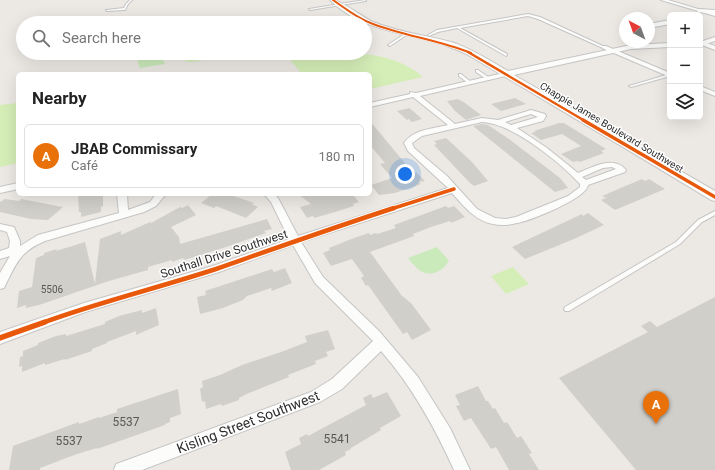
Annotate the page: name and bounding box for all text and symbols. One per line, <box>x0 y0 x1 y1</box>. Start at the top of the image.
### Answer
north arrow <box>619 12 655 48</box>
map controls <box>667 12 703 120</box>
button: + <box>667 12 703 48</box>
search box <box>16 16 372 60</box>
icon: search <box>30 27 52 49</box>
text: Search here <box>62 29 141 47</box>
button: − <box>667 48 703 84</box>
street label: Chappie James Boulevard Southwest <box>538 80 686 175</box>
button: layers <box>667 84 703 120</box>
text: Nearby <box>32 88 87 108</box>
text: JBAB Commissary <box>71 140 197 158</box>
text: A <box>42 149 50 164</box>
text: 180 m <box>318 149 355 164</box>
text: Café <box>71 158 98 173</box>
your location <box>395 164 415 184</box>
street label: Southall Drive Southwest <box>159 227 289 281</box>
house number: 5506 <box>41 284 64 295</box>
street label: Kisling Street Southwest <box>174 387 322 457</box>
pin: A <box>643 391 669 424</box>
house number: 5537 <box>113 415 140 429</box>
house number: 5541 <box>324 432 350 446</box>
house number: 5537 <box>56 434 83 448</box>

